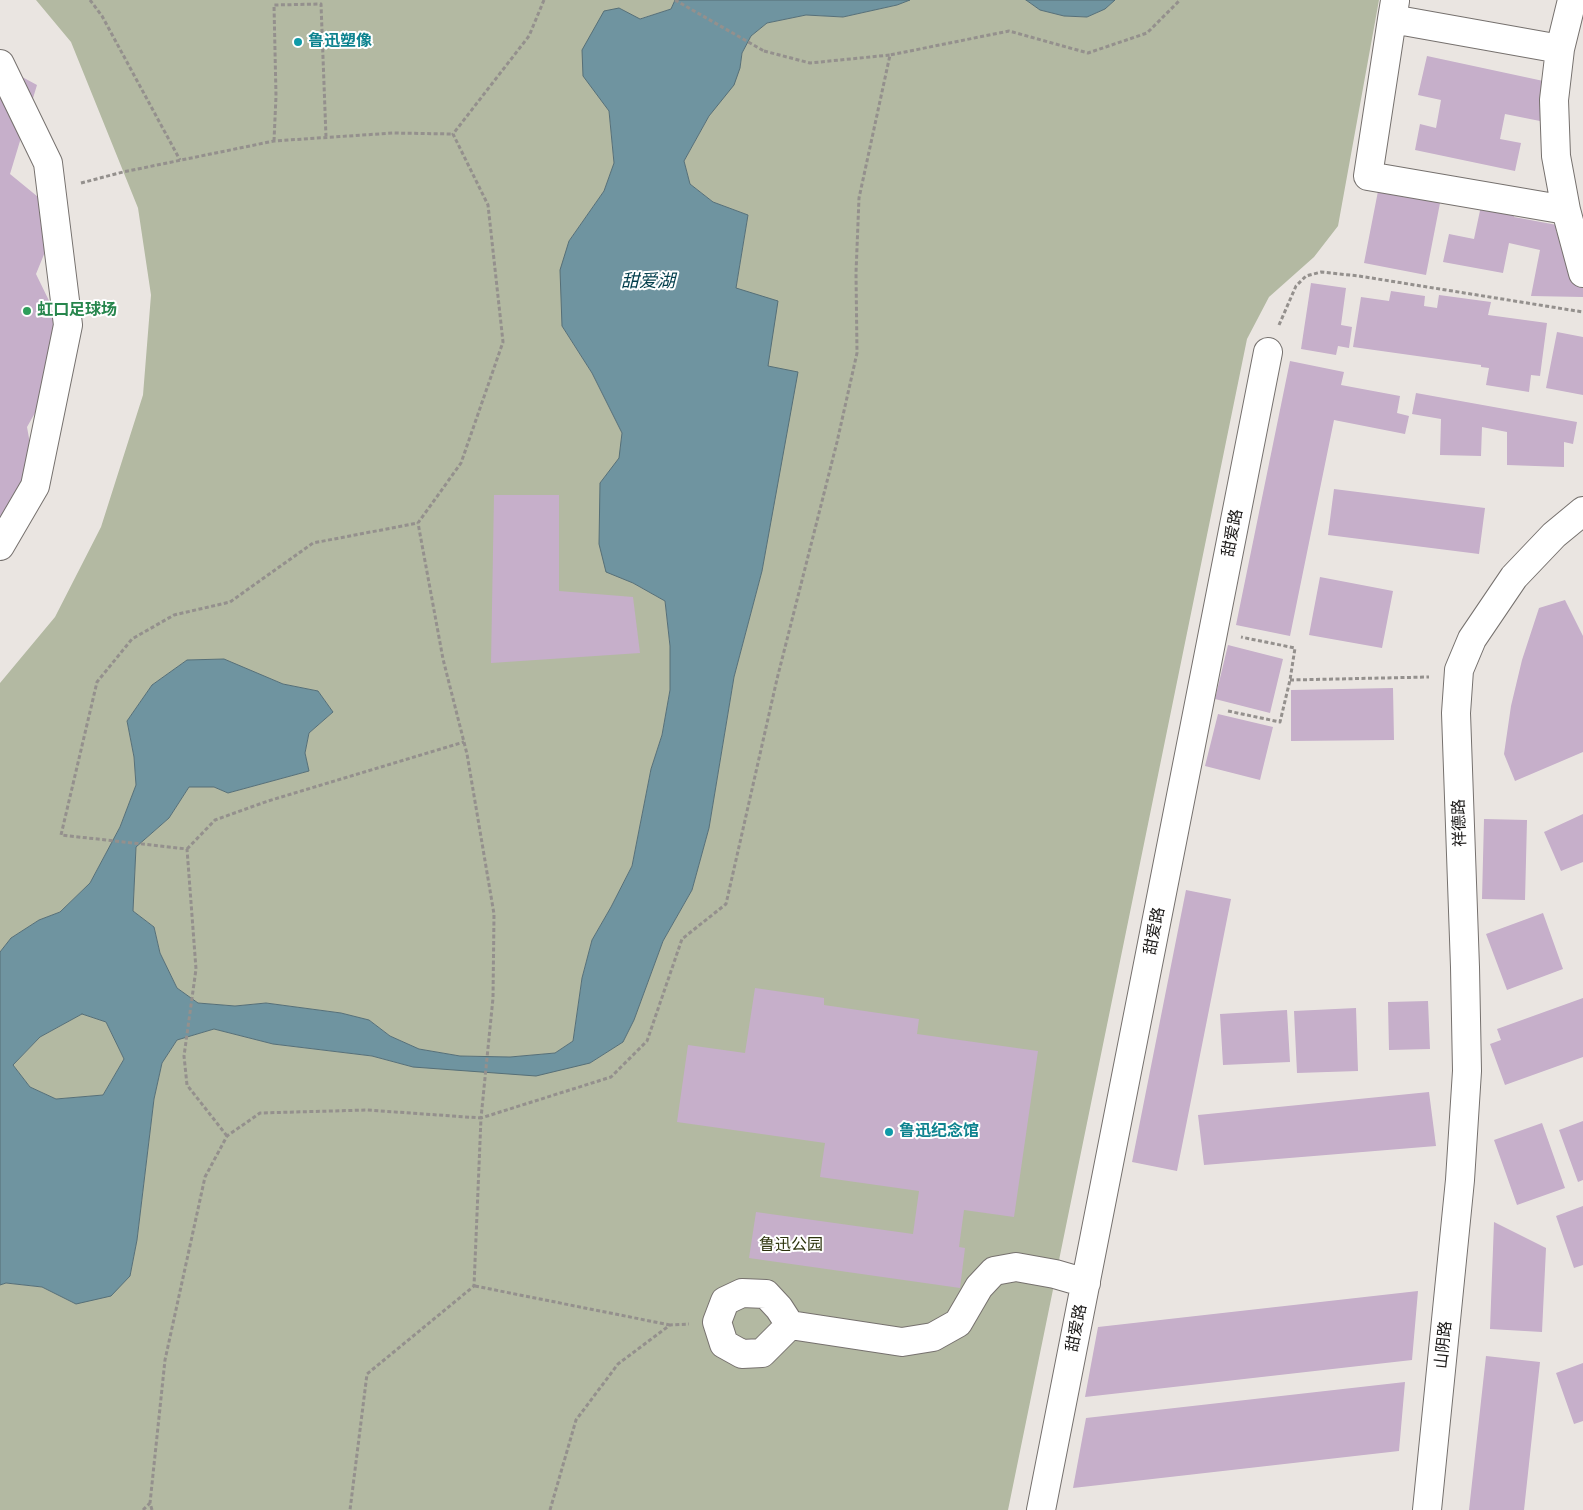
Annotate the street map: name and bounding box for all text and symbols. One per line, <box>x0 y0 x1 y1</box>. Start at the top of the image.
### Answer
place label: 鲁迅塑像 <box>308 32 372 52</box>
marker: 鲁迅塑像 <box>292 36 304 48</box>
water label: 甜爱湖 <box>621 271 675 293</box>
place label: 虹口足球场 <box>37 301 117 321</box>
marker: 虹口足球场 <box>21 305 33 317</box>
street label: 甜爱路 <box>1219 508 1247 558</box>
street label: 祥德路 <box>1450 799 1470 847</box>
street label: 甜爱路 <box>1141 906 1169 956</box>
place label: 鲁迅纪念馆 <box>899 1122 979 1142</box>
marker: 鲁迅纪念馆 <box>883 1126 895 1138</box>
park label: 鲁迅公园 <box>759 1236 823 1256</box>
street label: 甜爱路 <box>1063 1303 1091 1353</box>
street label: 山阴路 <box>1432 1320 1456 1370</box>

